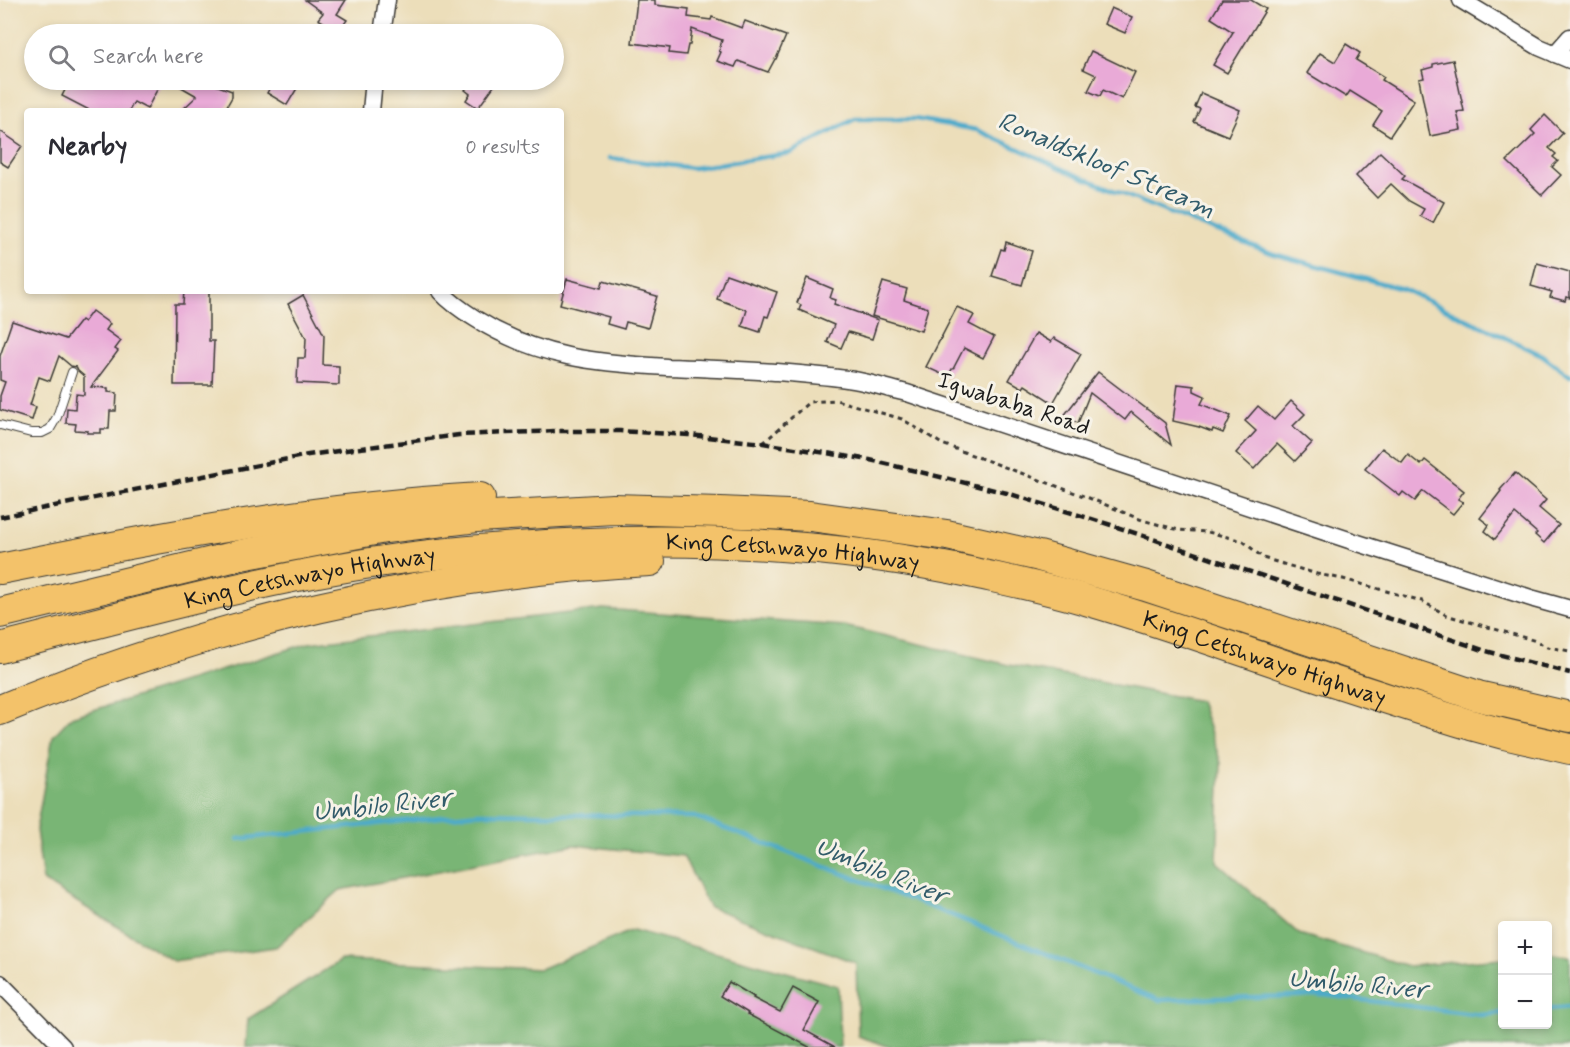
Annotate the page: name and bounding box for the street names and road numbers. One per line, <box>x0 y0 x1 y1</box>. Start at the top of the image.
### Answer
street label: Igwababa Road <box>933 365 1094 444</box>
street label: King Cetshwayo Highway <box>666 528 922 579</box>
street label: King Cetshwayo Highway <box>181 541 437 618</box>
street label: King Cetshwayo Highway <box>1139 604 1390 714</box>

